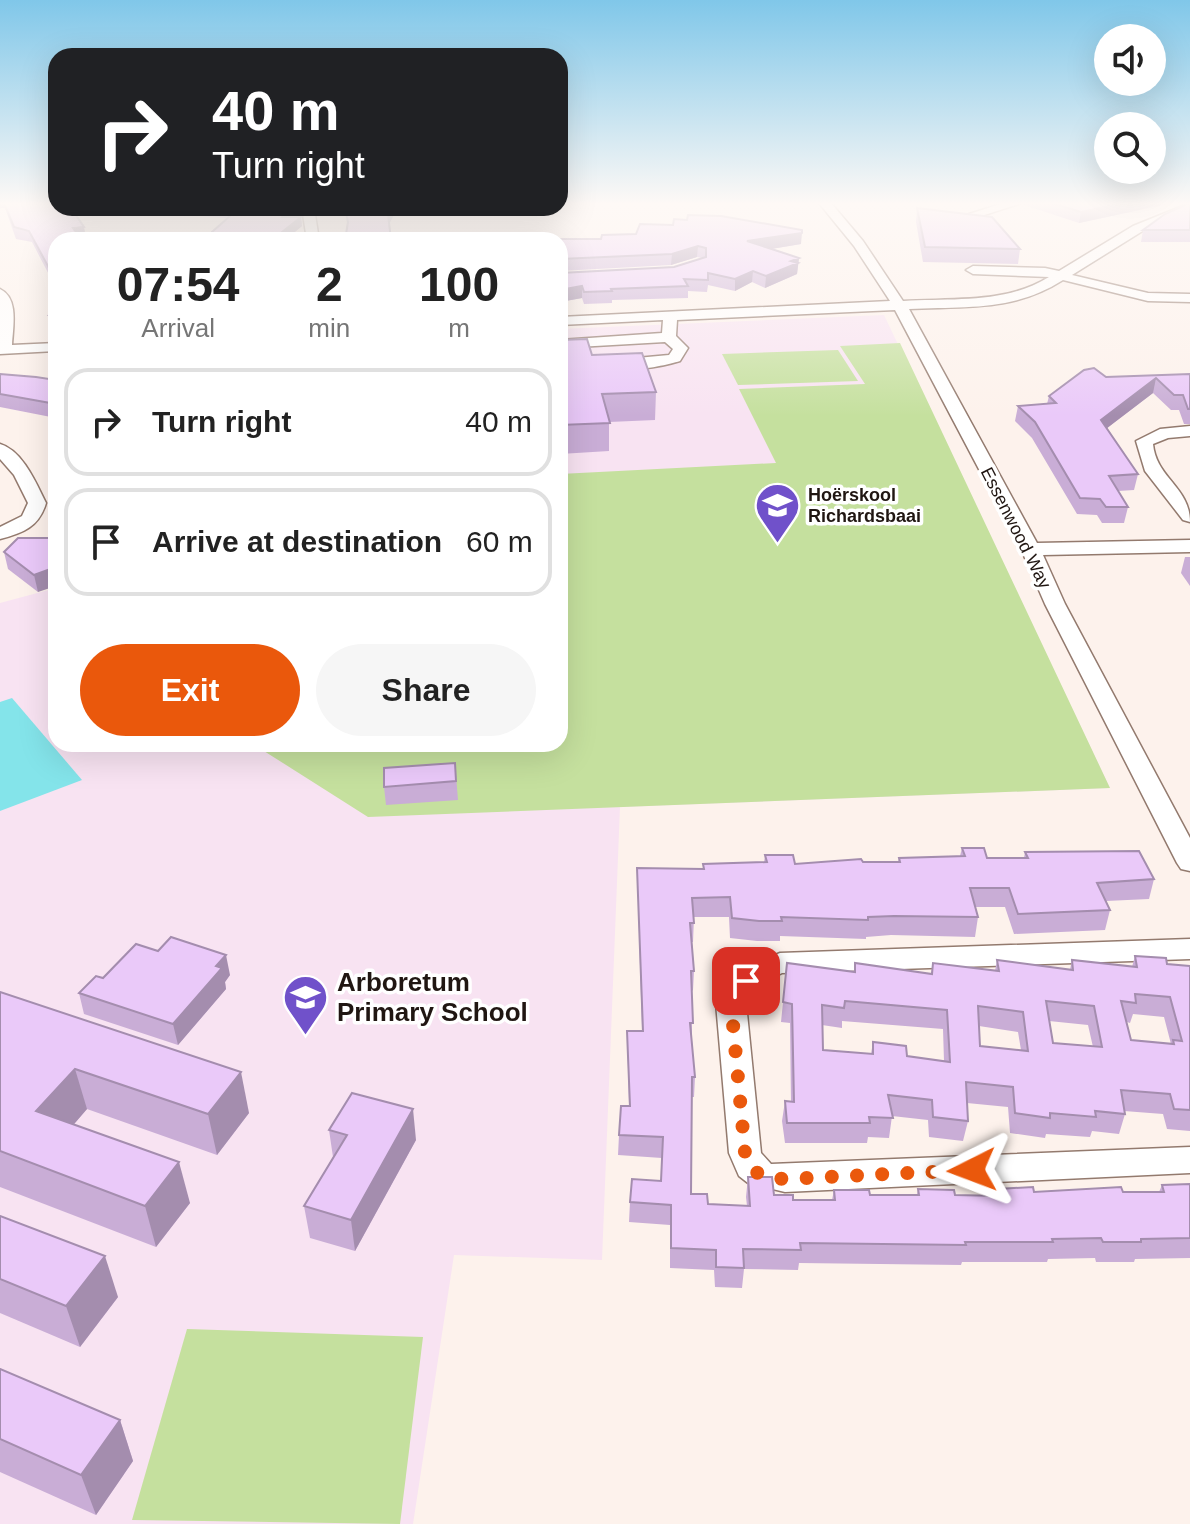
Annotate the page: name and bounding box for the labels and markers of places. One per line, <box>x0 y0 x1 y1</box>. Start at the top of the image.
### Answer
school or university icon: Hoërskool Richardsbaai <box>753 481 801 544</box>
place label: Hoërskool Richardsbaai <box>808 485 921 526</box>
pin <box>712 947 780 1015</box>
place label: Arboretum Primary School <box>337 967 528 1027</box>
school or university icon: Arboretum Primary School <box>282 973 330 1036</box>

